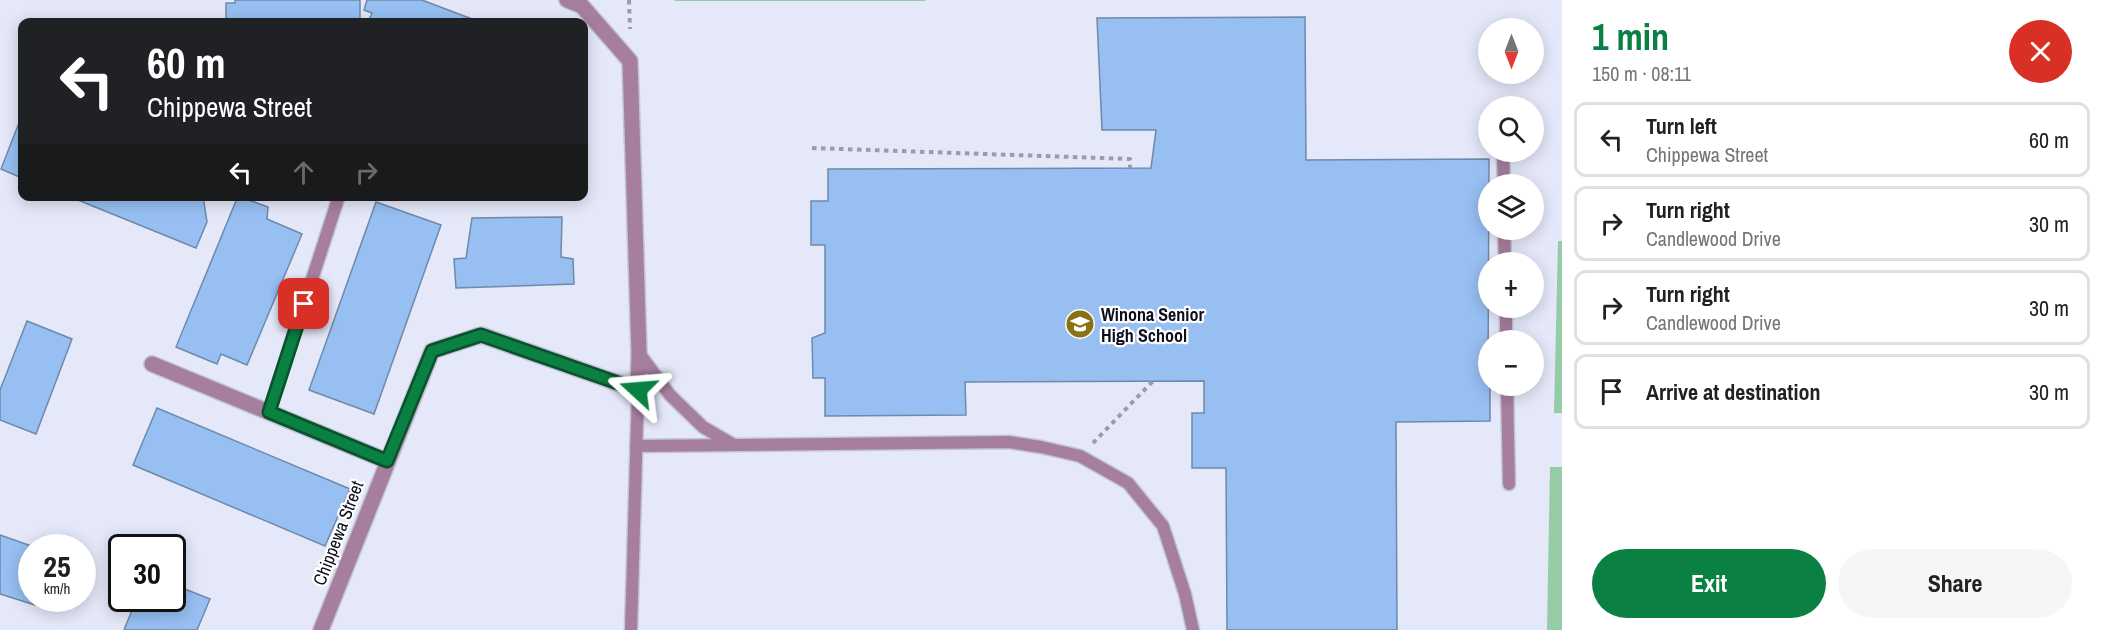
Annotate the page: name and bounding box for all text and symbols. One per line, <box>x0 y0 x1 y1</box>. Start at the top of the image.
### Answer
text: 1 min <box>1592 13 1669 61</box>
north arrow <box>1478 18 1544 84</box>
map controls <box>1478 18 1544 396</box>
button: close <box>2009 20 2072 83</box>
text: 60 m <box>147 35 226 91</box>
icon: left <box>48 42 126 120</box>
text: 150 m · 08:11 <box>1592 60 1691 87</box>
text: Chippewa Street <box>147 89 312 125</box>
button: search <box>1478 96 1544 162</box>
text: Turn left <box>1646 111 1717 141</box>
icon: left <box>1595 123 1628 156</box>
text: 60 m <box>2029 125 2069 155</box>
text: Chippewa Street <box>1646 141 1768 168</box>
icon: left <box>224 156 257 189</box>
icon: ahead <box>287 156 320 189</box>
icon: right <box>350 156 383 189</box>
button: layers <box>1478 174 1544 240</box>
text: Turn right <box>1646 195 1730 225</box>
icon: right <box>1595 207 1628 240</box>
text: 30 m <box>2029 209 2069 239</box>
text: Candlewood Drive <box>1646 225 1781 252</box>
button: + <box>1478 252 1544 318</box>
pin <box>278 278 329 329</box>
text: Turn right <box>1646 279 1730 309</box>
icon: arrive <box>287 287 320 320</box>
icon: right <box>1595 291 1628 324</box>
text: 30 m <box>2029 293 2069 323</box>
place label: Winona Senior High School <box>1101 302 1204 348</box>
school or university icon: Winona Senior High School <box>1064 308 1096 340</box>
text: Candlewood Drive <box>1646 309 1781 336</box>
button: − <box>1478 330 1544 396</box>
position arrow <box>606 358 670 422</box>
icon: arrive <box>1595 375 1628 408</box>
text: Arrive at destination <box>1646 377 1820 407</box>
text: 30 m <box>2029 377 2069 407</box>
street label: Chippewa Street <box>307 477 369 589</box>
speed limit sign: 30 <box>108 534 186 612</box>
text: 25 <box>43 546 71 586</box>
button: Exit <box>1592 549 1826 618</box>
button: Share <box>1838 549 2072 618</box>
text: km/h <box>44 578 70 599</box>

